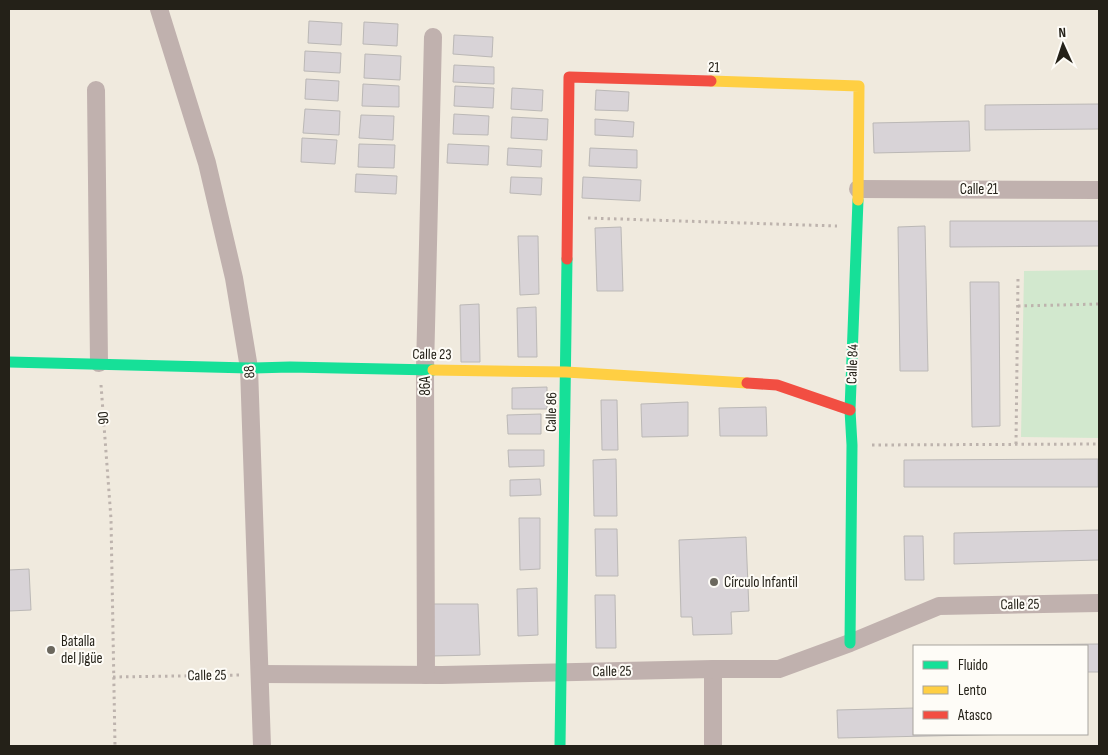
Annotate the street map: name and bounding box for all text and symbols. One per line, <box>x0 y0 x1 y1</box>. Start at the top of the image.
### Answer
north arrow <box>1038 20 1088 70</box>
text: N <box>1058 24 1067 41</box>
street label: 21 <box>708 58 721 77</box>
street label: Calle 21 <box>960 180 999 199</box>
street label: Calle 84 <box>842 344 863 384</box>
street label: Calle 23 <box>412 345 452 364</box>
street label: 88 <box>239 365 260 379</box>
street label: 86A <box>416 376 435 396</box>
street label: Calle 86 <box>542 392 561 432</box>
street label: 90 <box>94 411 113 425</box>
place label: Círculo Infantil <box>724 573 798 592</box>
marker: Círculo Infantil <box>708 576 720 588</box>
street label: Calle 25 <box>1000 595 1040 614</box>
place label: Batalla del Jigüe <box>61 632 103 668</box>
marker: Batalla del Jigüe <box>45 644 57 656</box>
legend <box>913 645 1088 735</box>
text: Fluido <box>958 656 988 675</box>
street label: Calle 25 <box>592 662 632 681</box>
street label: Calle 25 <box>187 666 227 685</box>
text: Lento <box>958 681 987 700</box>
text: Atasco <box>957 706 992 725</box>

